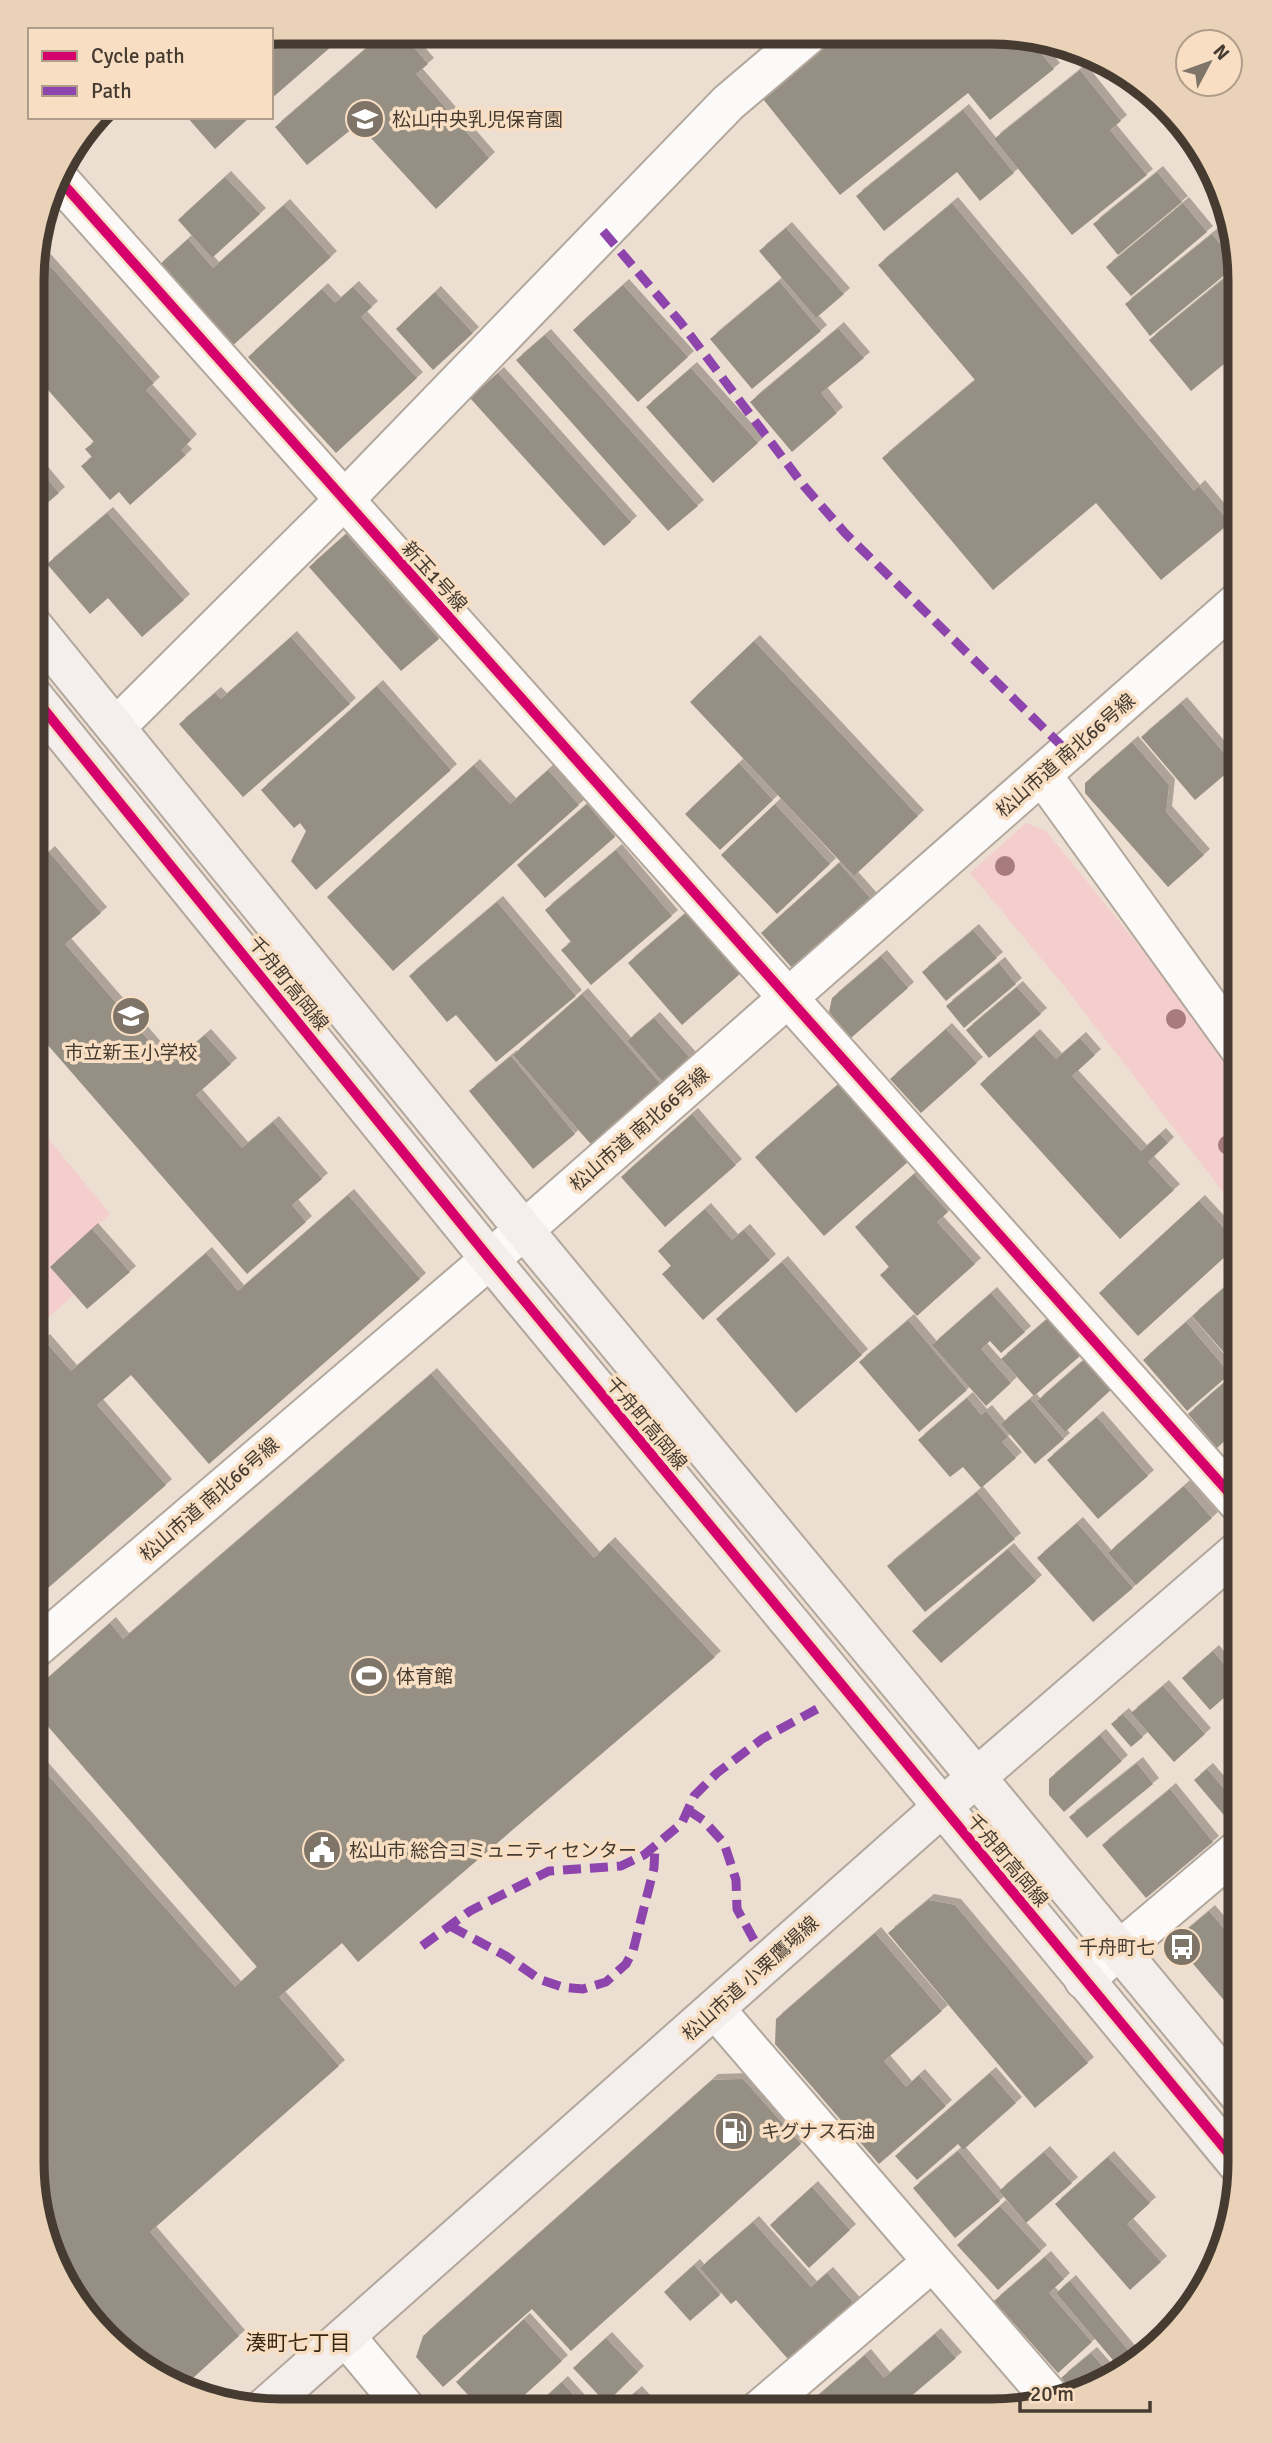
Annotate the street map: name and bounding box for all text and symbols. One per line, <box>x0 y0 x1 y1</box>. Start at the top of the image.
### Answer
legend <box>28 28 273 119</box>
north arrow <box>1174 28 1244 98</box>
text: N <box>1208 40 1234 65</box>
text: Cycle path <box>91 43 185 69</box>
text: Path <box>91 78 132 104</box>
school or university icon: 松山中央乳児保育園 <box>344 98 386 140</box>
place label: 松山中央乳児保育園 <box>392 108 563 132</box>
street label: 新玉1号線 <box>396 537 472 617</box>
street label: 松山市道 南北66号線 <box>991 689 1140 823</box>
street label: 千舟町高岡線 <box>243 932 333 1035</box>
school or university icon: 市立新玉小学校 <box>110 995 152 1037</box>
place label: 市立新玉小学校 <box>64 1041 198 1065</box>
street label: 松山市道 南北66号線 <box>565 1063 714 1197</box>
street label: 千舟町高岡線 <box>600 1372 692 1475</box>
street label: 松山市道 南北66号線 <box>135 1433 284 1567</box>
sports icon: 体育館 <box>348 1655 390 1697</box>
place label: 体育館 <box>396 1665 453 1689</box>
street label: 千舟町高岡線 <box>961 1809 1053 1912</box>
public building icon: 松山市 総合コミュニティセンター <box>301 1829 343 1871</box>
place label: 松山市 総合コミュニティセンター <box>349 1839 637 1863</box>
street label: 松山市道 小栗鷹場線 <box>678 1911 824 2046</box>
bus stop icon: 千舟町七 <box>1161 1926 1203 1968</box>
place label: 千舟町七 <box>1079 1936 1155 1960</box>
fuel station icon: キグナス石油 <box>713 2110 755 2152</box>
place label: キグナス石油 <box>761 2120 875 2144</box>
district label: 湊町七丁目 <box>246 2330 351 2356</box>
scale bar <box>1020 2370 1150 2414</box>
text: 20 m <box>1030 2381 1074 2407</box>

